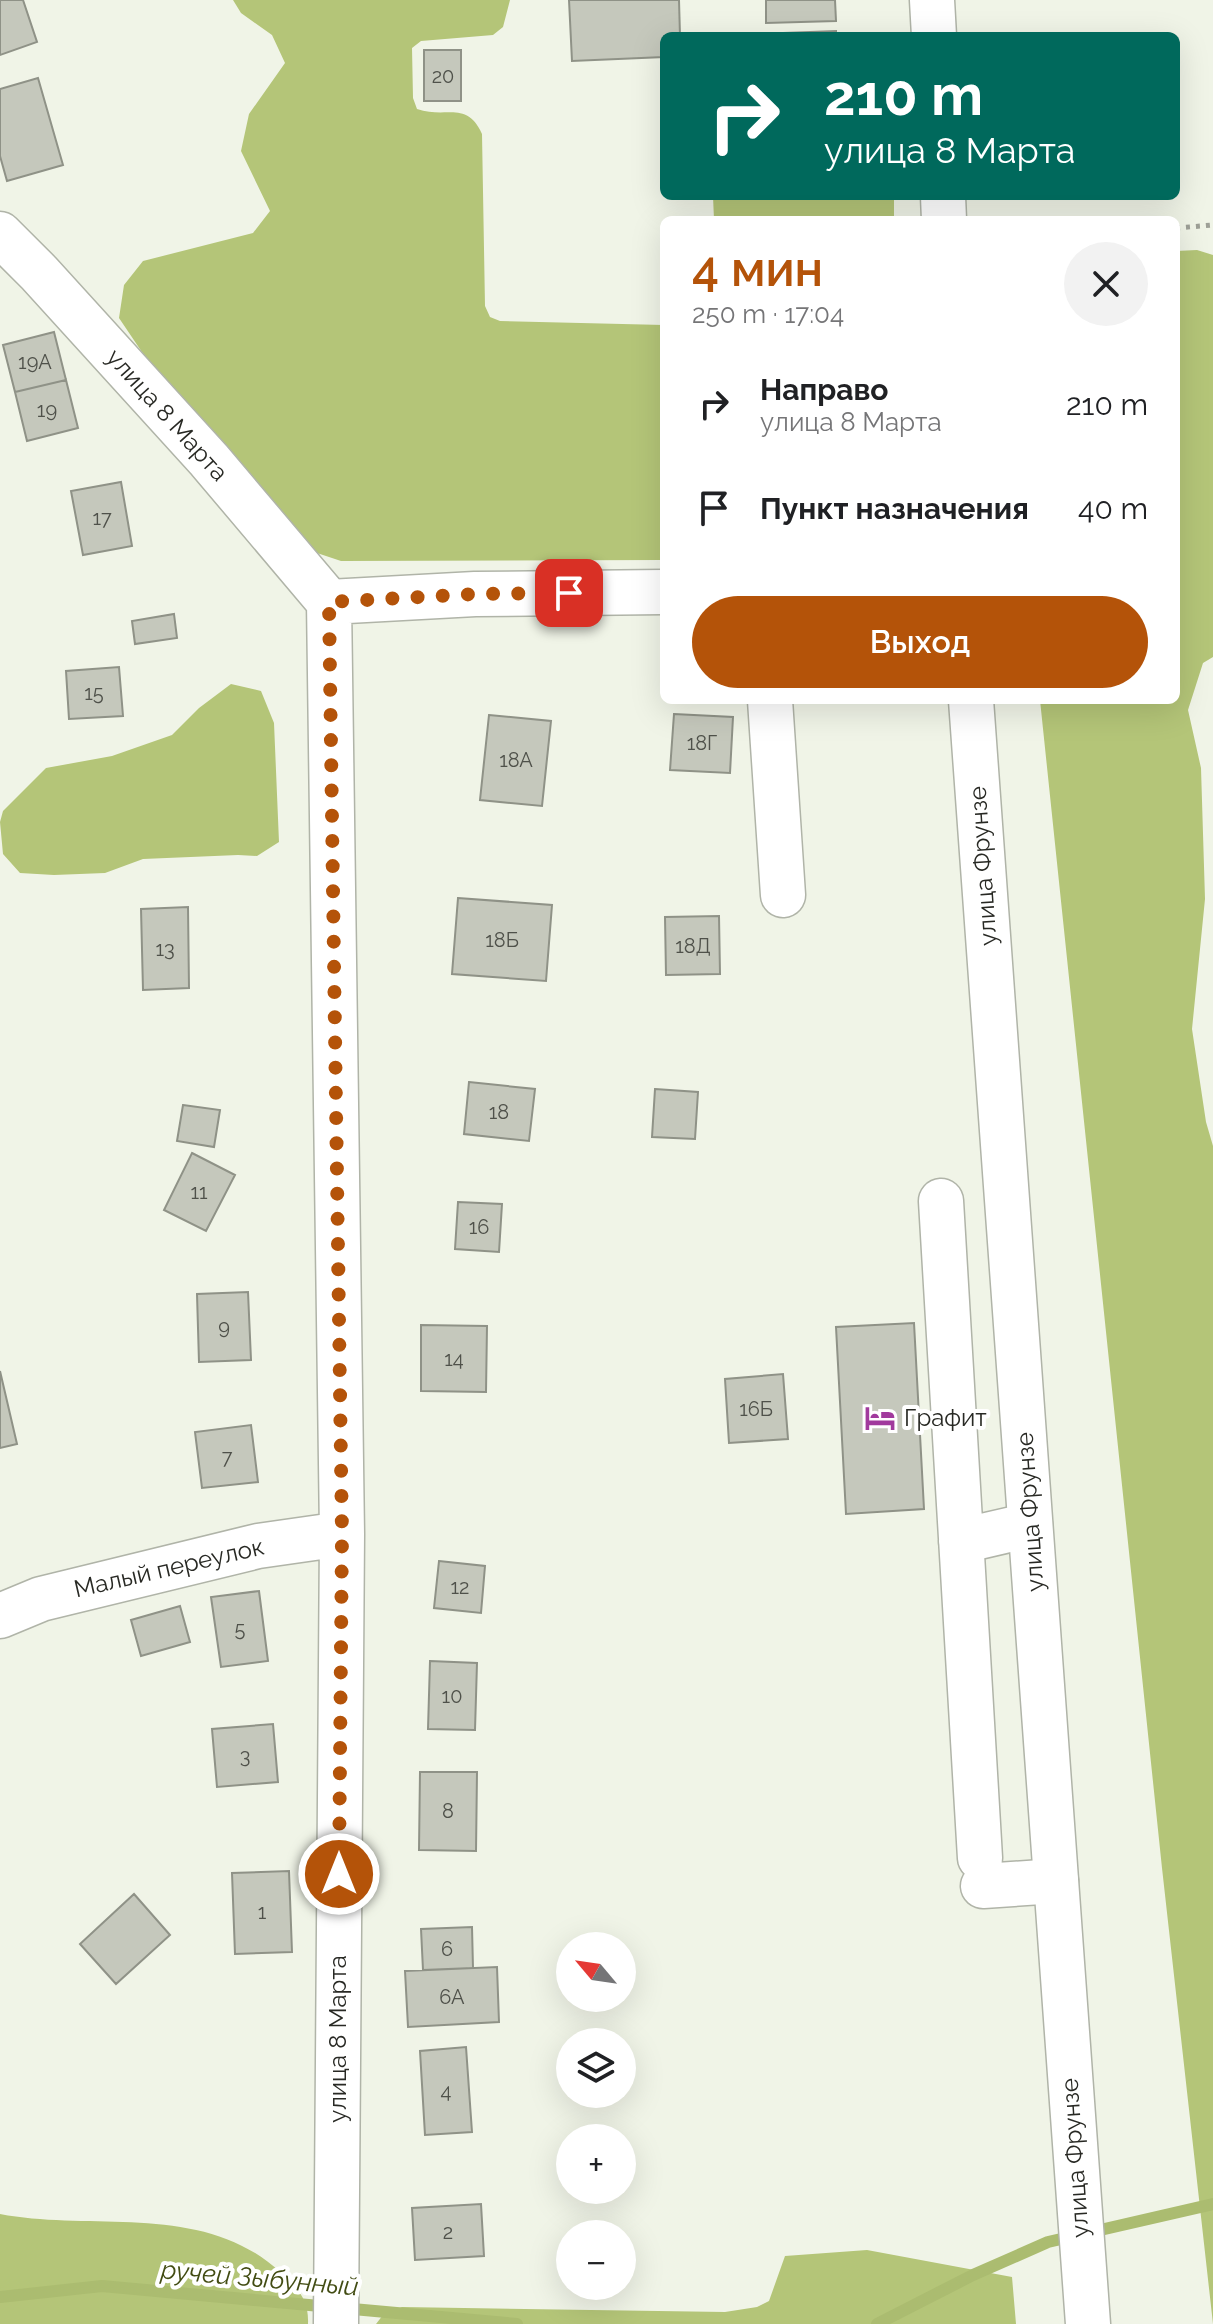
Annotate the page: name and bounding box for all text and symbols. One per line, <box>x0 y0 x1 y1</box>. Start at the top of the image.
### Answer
text: 210 m <box>824 62 983 128</box>
house number: 20 <box>432 64 454 88</box>
icon: right <box>692 64 796 168</box>
text: улица 8 Марта <box>824 129 1075 171</box>
text: 4 мин <box>692 241 823 297</box>
button: close <box>1064 242 1148 326</box>
text: 250 m · 17:04 <box>692 299 844 329</box>
street label: улица 8 Марта <box>101 343 234 487</box>
house number: 19А <box>18 350 52 374</box>
text: Направо <box>760 372 889 407</box>
icon: right <box>692 382 736 426</box>
text: 210 m <box>1066 387 1148 422</box>
house number: 19 <box>37 398 57 422</box>
text: улица 8 Марта <box>760 407 942 437</box>
icon: arrive <box>692 486 736 530</box>
text: Пункт назначения <box>760 491 1029 526</box>
text: 40 m <box>1078 491 1148 526</box>
house number: 17 <box>92 506 112 530</box>
pin <box>535 559 603 627</box>
icon: arrive <box>547 571 591 615</box>
button: Выход <box>692 596 1148 688</box>
house number: 15 <box>84 681 104 705</box>
house number: 18Г <box>687 731 717 755</box>
house number: 18А <box>499 748 533 772</box>
street label: улица Фрунзе <box>962 785 1003 947</box>
house number: 18Б <box>485 928 519 952</box>
house number: 18Д <box>675 934 711 958</box>
house number: 13 <box>155 937 175 961</box>
house number: 18 <box>489 1100 509 1124</box>
house number: 11 <box>190 1180 208 1204</box>
house number: 16 <box>469 1215 489 1239</box>
house number: 9 <box>218 1315 230 1339</box>
house number: 14 <box>444 1347 464 1371</box>
house number: 16Б <box>739 1397 773 1421</box>
hotel icon: Графит <box>863 1401 897 1435</box>
place label: Графит <box>904 1403 987 1432</box>
street label: улица Фрунзе <box>1009 1431 1050 1593</box>
house number: 7 <box>222 1445 233 1469</box>
street label: Малый переулок <box>71 1532 267 1603</box>
house number: 12 <box>451 1575 469 1599</box>
house number: 5 <box>235 1617 246 1641</box>
house number: 10 <box>442 1684 462 1708</box>
house number: 3 <box>240 1744 250 1768</box>
house number: 8 <box>442 1799 454 1823</box>
position arrow <box>297 1832 381 1916</box>
house number: 1 <box>258 1900 267 1924</box>
north arrow <box>556 1932 636 2012</box>
map controls <box>556 1932 636 2300</box>
house number: 6 <box>441 1937 453 1961</box>
street label: улица 8 Марта <box>323 1955 352 2123</box>
house number: 6А <box>439 1985 465 2009</box>
button: layers <box>556 2028 636 2108</box>
street label: улица Фрунзе <box>1054 2077 1095 2239</box>
house number: 4 <box>441 2079 452 2103</box>
button: + <box>556 2124 636 2204</box>
house number: 2 <box>443 2220 453 2244</box>
button: − <box>556 2220 636 2300</box>
water label: ручей Зыбунный <box>159 2254 360 2302</box>

